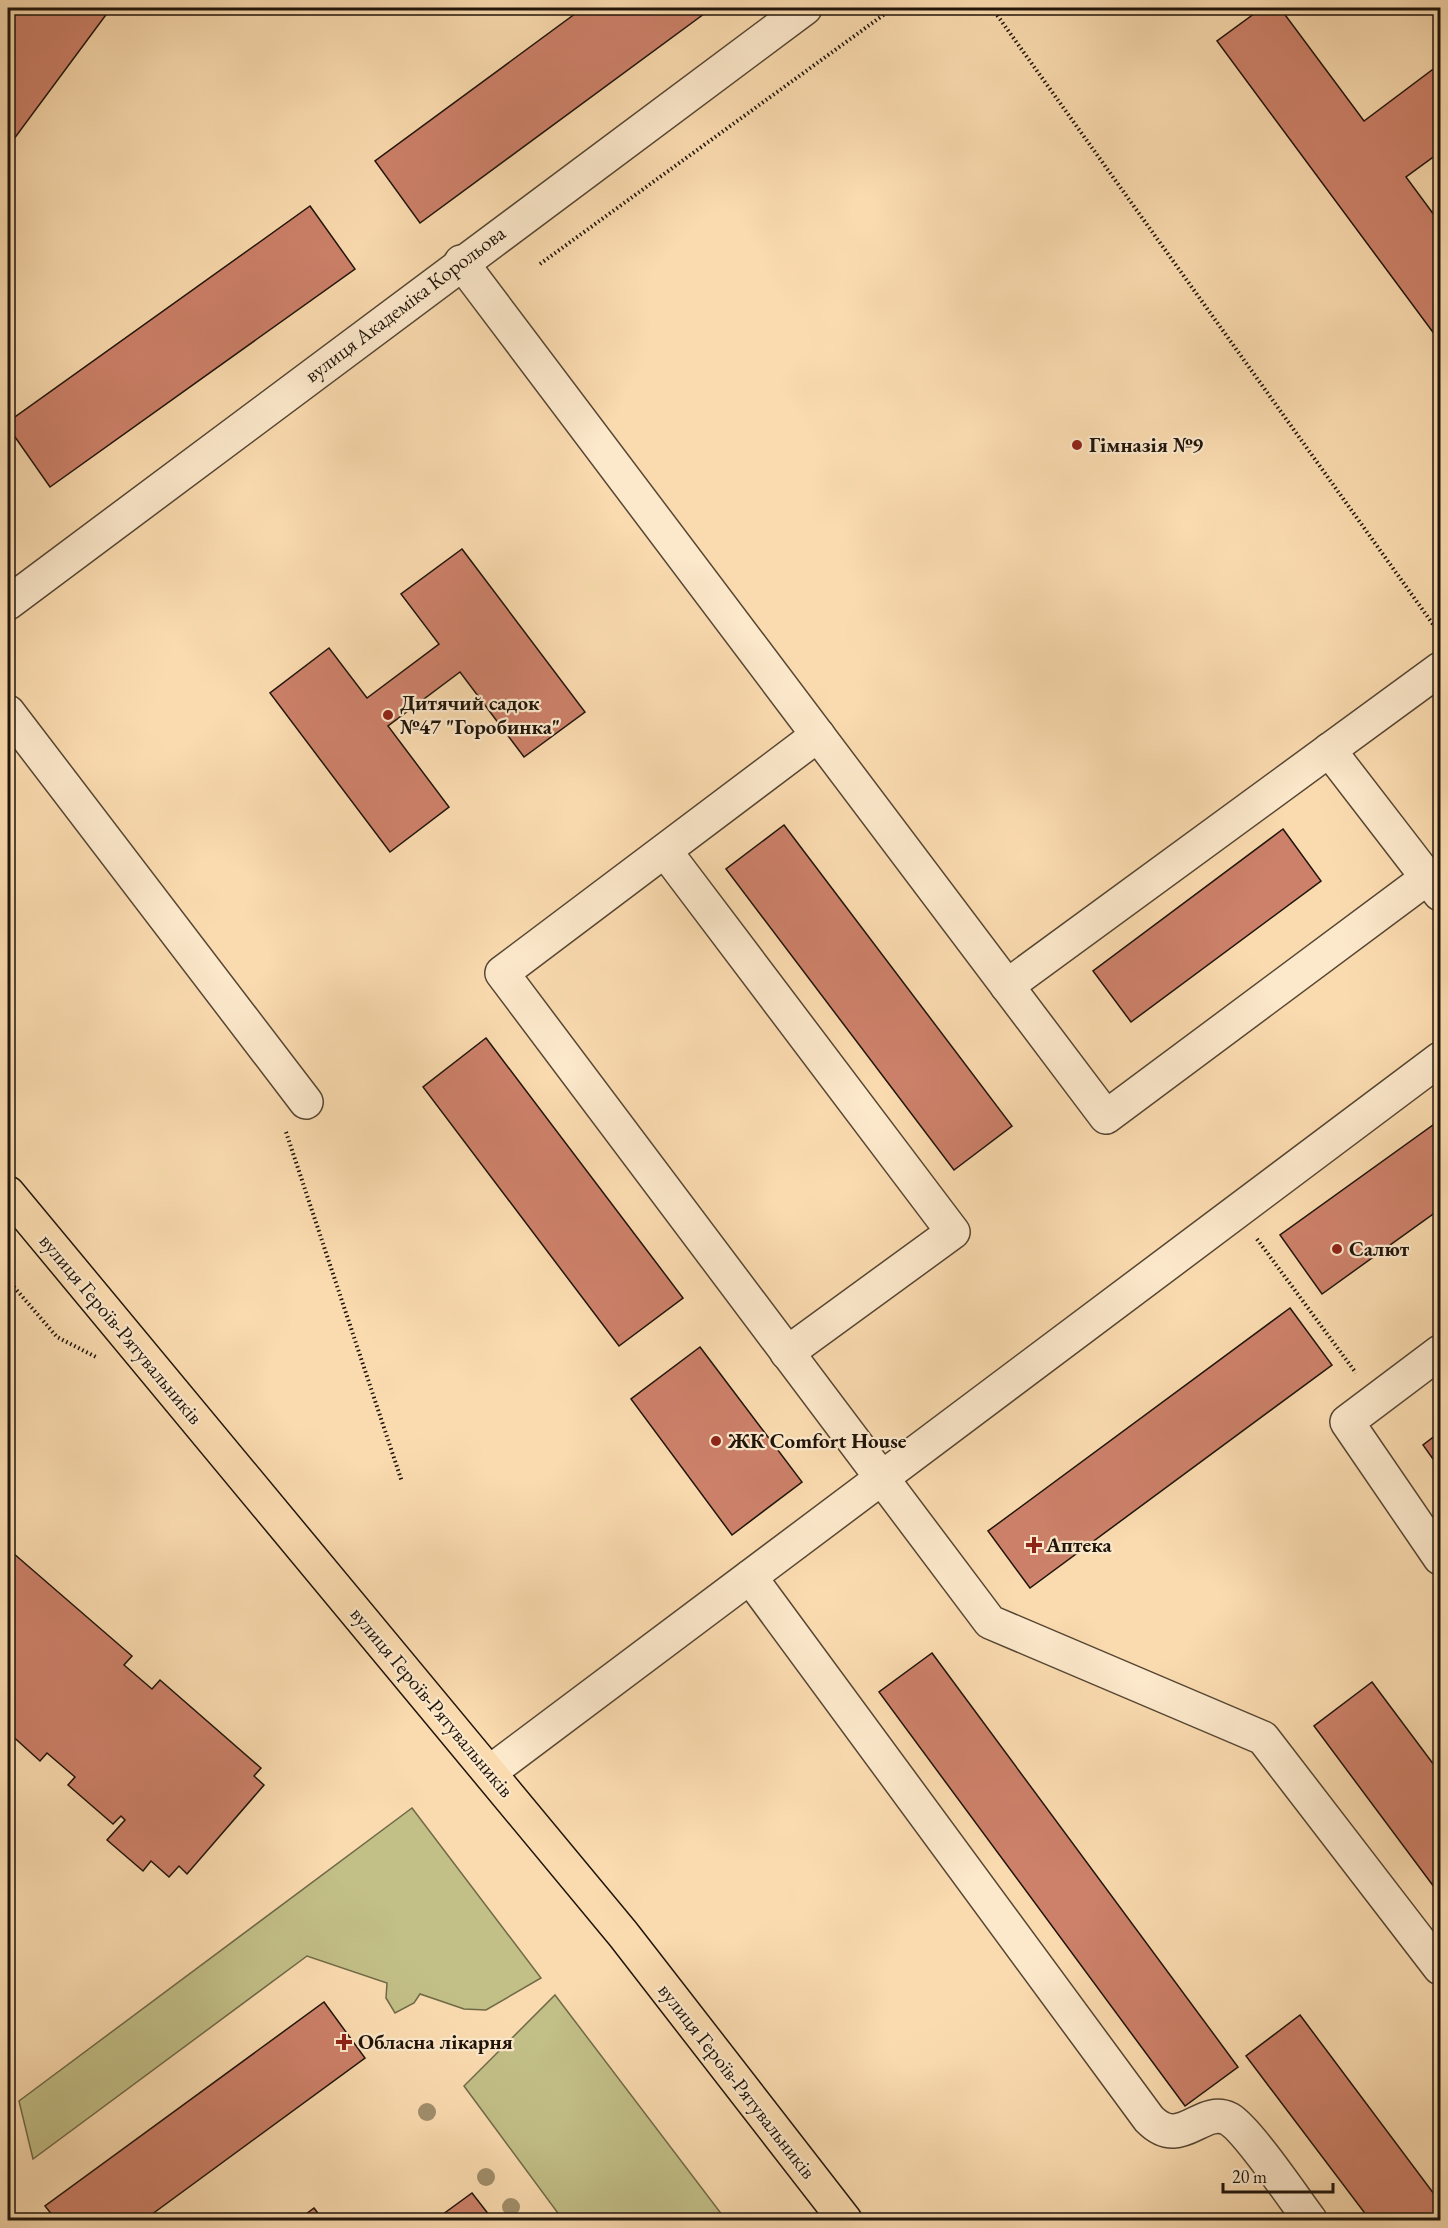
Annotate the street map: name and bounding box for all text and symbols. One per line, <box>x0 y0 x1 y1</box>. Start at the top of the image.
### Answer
street label: вулиця Академіка Корольова <box>299 219 511 388</box>
place label: Гімназія №9 <box>1089 431 1203 458</box>
marker: Гімназія №9 <box>1070 438 1084 452</box>
place label: Дитячий садок №47 "Горобинка" <box>400 689 560 740</box>
marker: Дитячий садок №47 "Горобинка" <box>381 708 395 722</box>
street label: вулиця Героїв-Рятувальників <box>34 1228 209 1430</box>
place label: Салют <box>1349 1235 1410 1262</box>
marker: Салют <box>1330 1242 1344 1256</box>
place label: ЖК Comfort House <box>727 1427 907 1454</box>
marker: ЖК Comfort House <box>709 1434 723 1448</box>
place label: Аптека <box>1045 1531 1112 1558</box>
marker: Аптека <box>1027 1538 1041 1552</box>
street label: вулиця Героїв-Рятувальників <box>345 1601 520 1803</box>
street label: вулиця Героїв-Рятувальників <box>653 1977 822 2184</box>
place label: Обласна лікарня <box>358 2028 513 2055</box>
marker: Обласна лікарня <box>335 2033 353 2051</box>
scale bar <box>1223 2156 1332 2194</box>
text: 20 m <box>1232 2165 1267 2188</box>

